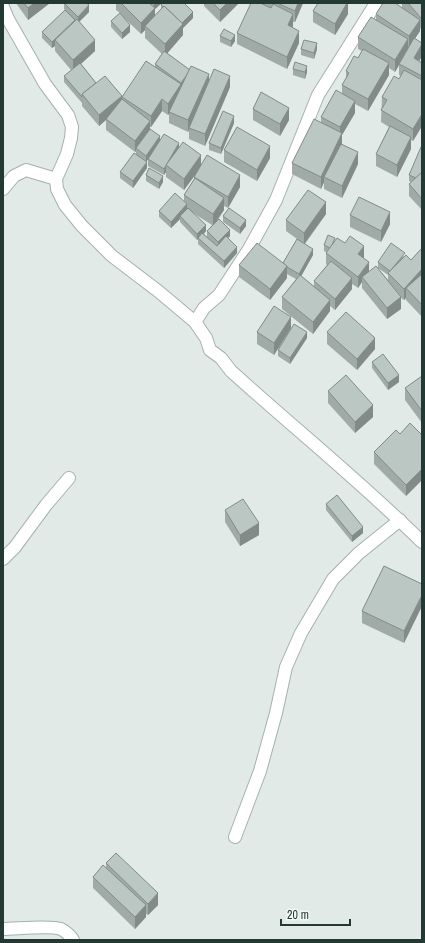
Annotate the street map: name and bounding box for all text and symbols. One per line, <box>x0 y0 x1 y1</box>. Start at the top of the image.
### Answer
scale bar <box>281 901 350 927</box>
text: 20 m <box>287 907 309 923</box>

